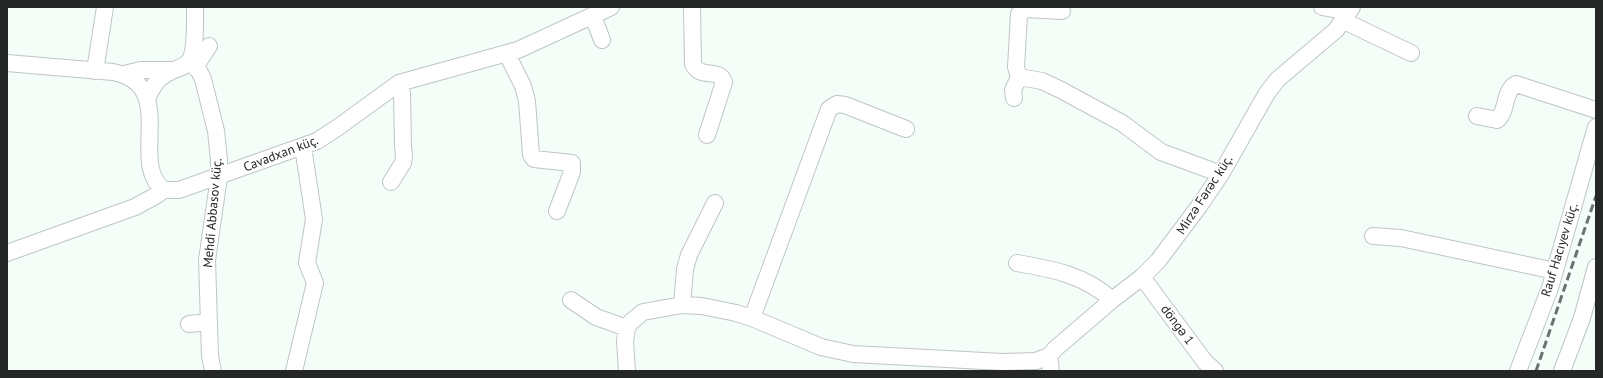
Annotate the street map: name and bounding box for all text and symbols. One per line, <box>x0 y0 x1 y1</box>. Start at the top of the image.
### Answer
street label: Cavadxan küç. <box>241 133 321 175</box>
street label: Mirzə Fərəc küç. <box>1174 152 1236 238</box>
street label: Mehdi Abbasov küç. <box>200 158 226 268</box>
street label: Rauf Hacıyev küç. <box>1538 201 1582 299</box>
street label: döngə 1 <box>1157 302 1197 348</box>

